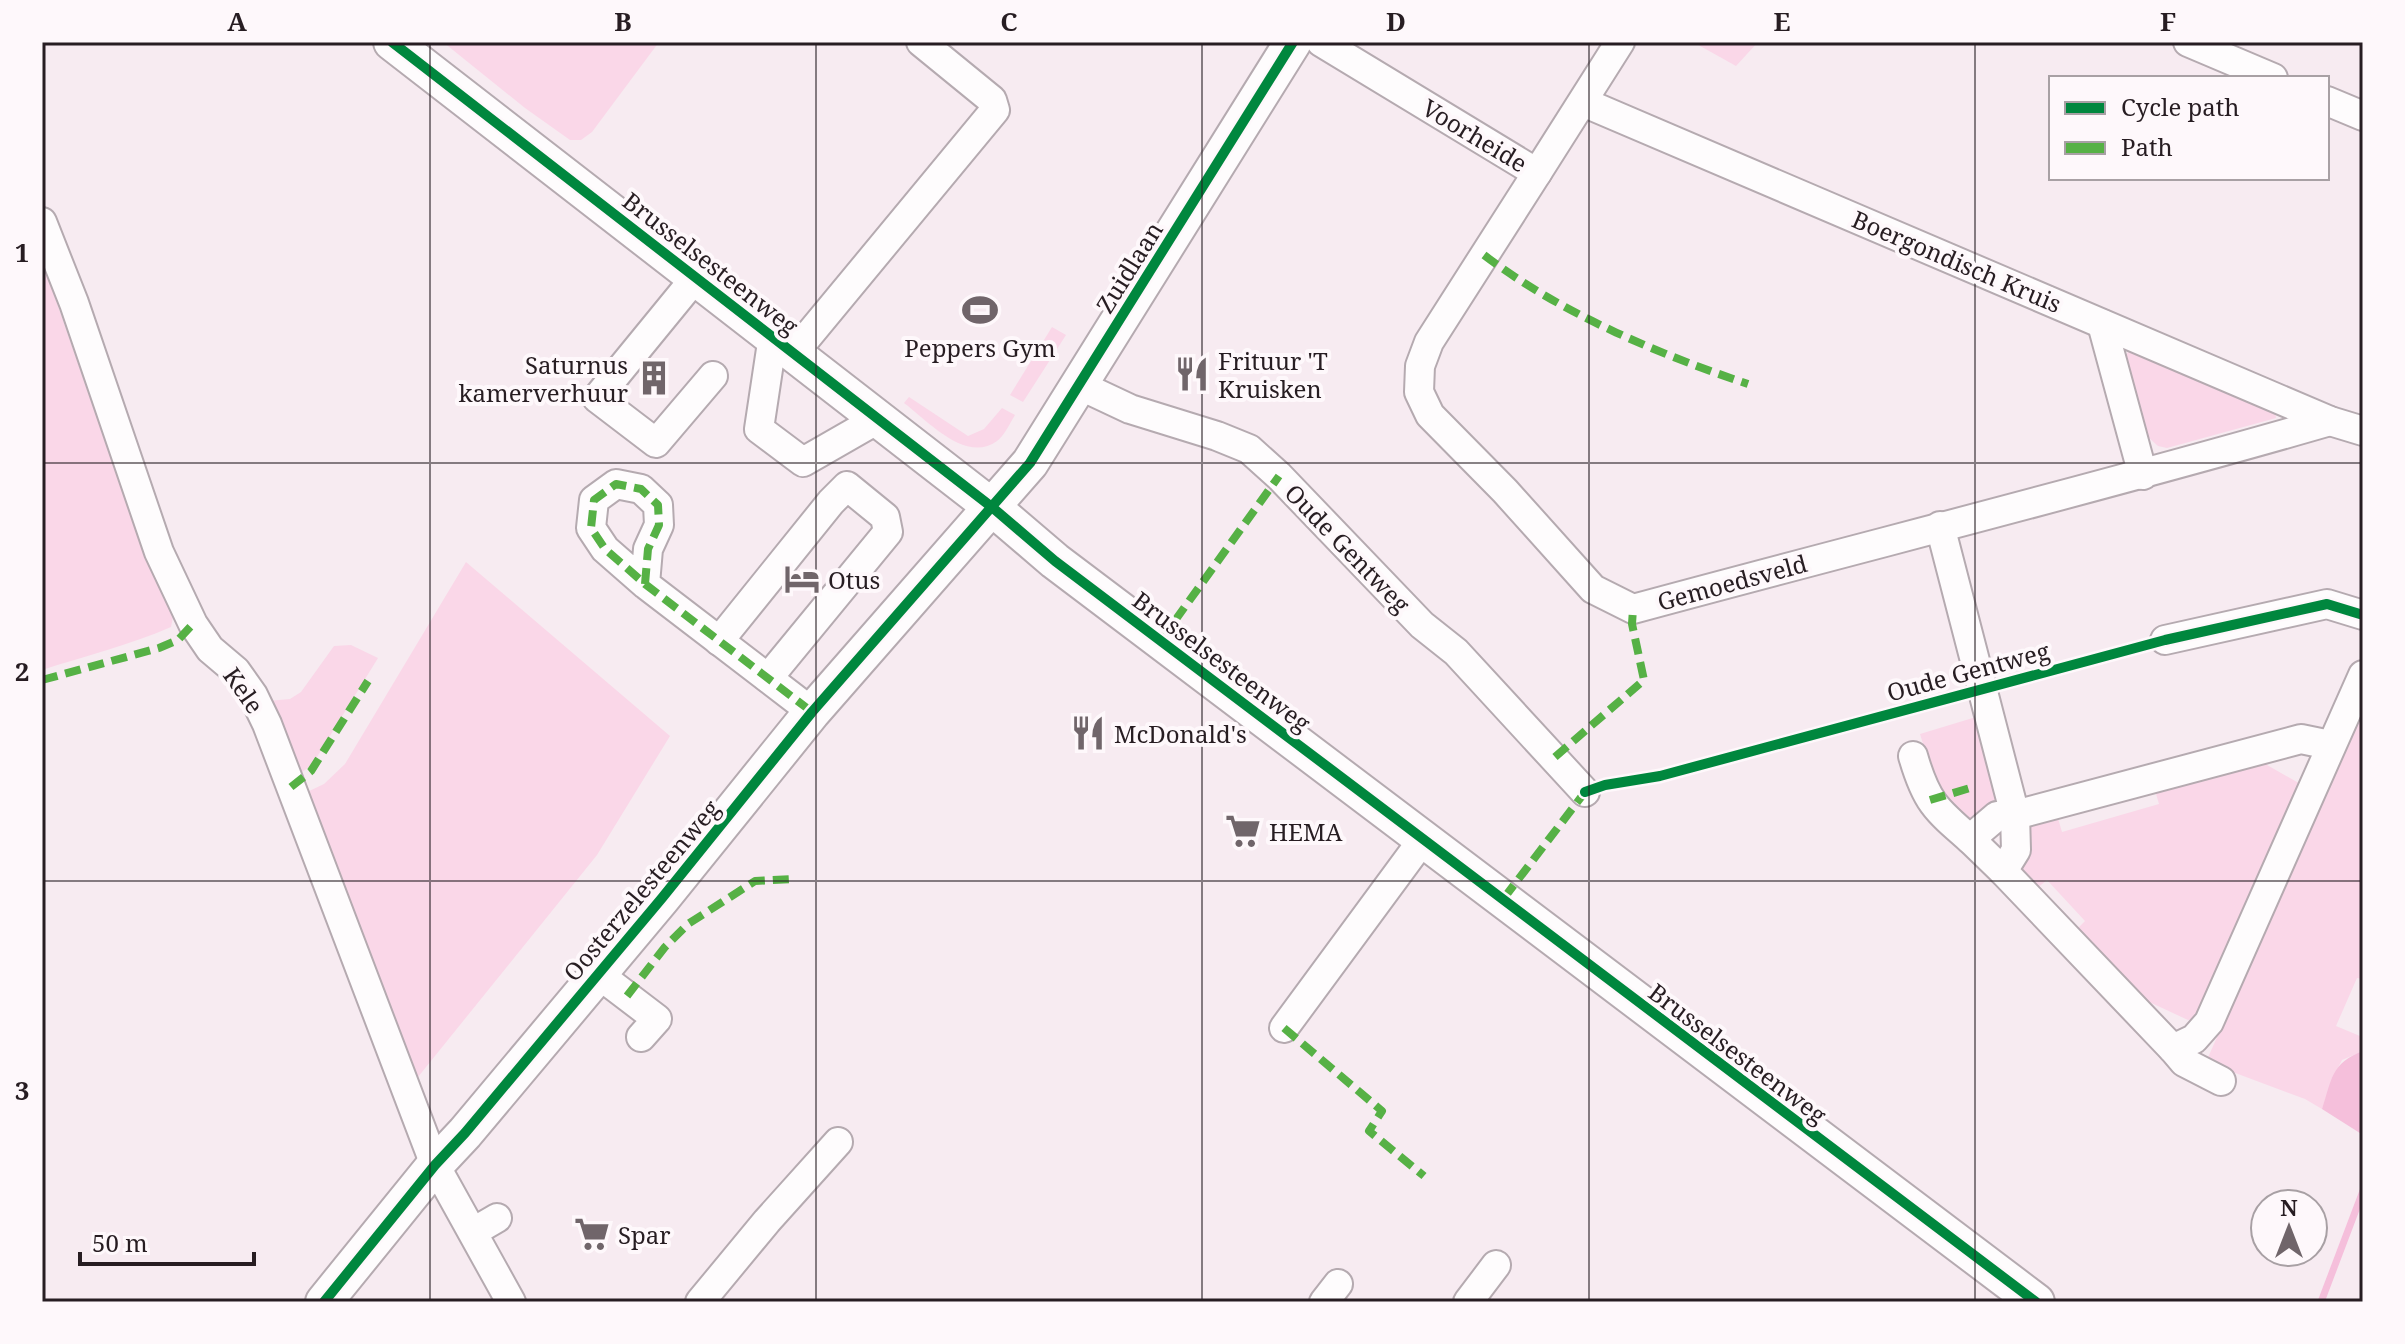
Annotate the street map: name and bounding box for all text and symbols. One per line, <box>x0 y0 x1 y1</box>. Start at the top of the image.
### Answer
text: A <box>227 3 247 39</box>
text: B <box>614 3 632 39</box>
text: C <box>1000 3 1018 39</box>
text: D <box>1386 3 1406 39</box>
text: E <box>1774 3 1791 39</box>
text: F <box>2160 3 2176 39</box>
legend <box>2049 76 2329 180</box>
text: Cycle path <box>2121 90 2240 123</box>
street label: Voorheide <box>1416 91 1534 179</box>
text: Path <box>2121 130 2173 163</box>
street label: Brusselsesteenweg <box>616 184 806 342</box>
street label: Boergondisch Kruis <box>1847 202 2067 320</box>
street label: Zuidlaan <box>1088 215 1170 319</box>
text: 1 <box>15 234 29 270</box>
sports icon: Peppers Gym <box>961 291 999 329</box>
place label: Peppers Gym <box>904 331 1056 364</box>
place label: Frituur 'T Kruisken <box>1218 344 1328 405</box>
place label: Saturnus kamerverhuur <box>459 348 628 409</box>
restaurant icon: Frituur 'T Kruisken <box>1173 355 1211 393</box>
building icon: Saturnus kamerverhuur <box>635 359 673 397</box>
street label: Oude Gentweg <box>1278 476 1418 620</box>
street label: Gemoedsveld <box>1653 546 1811 618</box>
hotel icon: Otus <box>783 560 821 598</box>
place label: Otus <box>828 563 880 596</box>
street label: Brusselsesteenweg <box>1126 583 1318 739</box>
street label: Oude Gentweg <box>1883 633 2053 709</box>
text: 2 <box>15 653 29 689</box>
street label: Kele <box>216 660 272 720</box>
restaurant icon: McDonald's <box>1069 714 1107 752</box>
place label: McDonald's <box>1114 717 1247 750</box>
street label: Oosterzelesteenweg <box>555 792 727 988</box>
supermarket icon: HEMA <box>1224 812 1262 850</box>
place label: HEMA <box>1269 815 1342 848</box>
street label: Brusselsesteenweg <box>1642 975 1834 1131</box>
text: 3 <box>15 1072 29 1108</box>
north arrow <box>2249 1188 2329 1268</box>
text: N <box>2280 1192 2298 1222</box>
supermarket icon: Spar <box>573 1215 611 1253</box>
scale bar <box>80 1216 254 1266</box>
place label: Spar <box>618 1218 671 1251</box>
text: 50 m <box>92 1226 148 1259</box>

